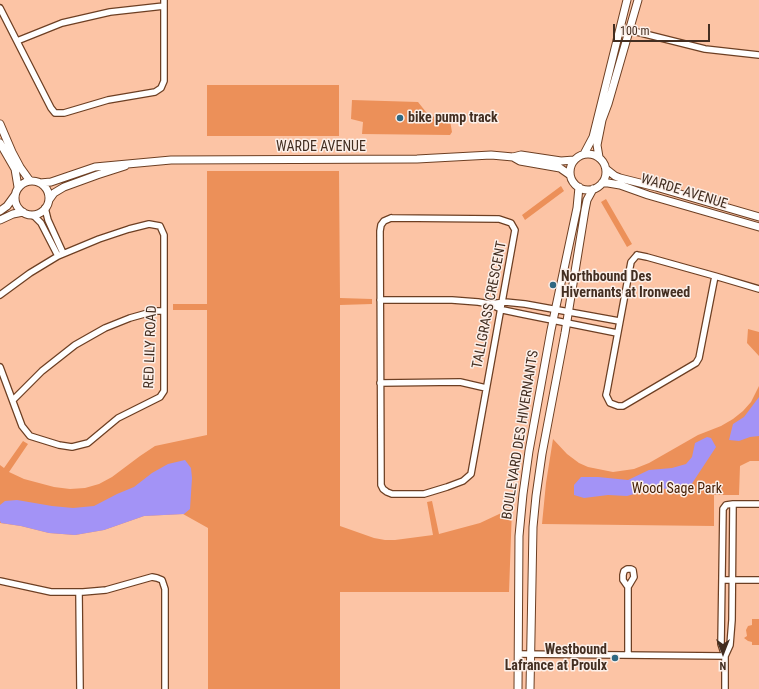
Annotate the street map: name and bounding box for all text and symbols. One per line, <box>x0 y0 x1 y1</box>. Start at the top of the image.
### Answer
scale bar <box>615 16 712 42</box>
text: 100 m <box>620 24 650 38</box>
place label: bike pump track <box>408 110 498 126</box>
marker: bike pump track <box>395 113 405 123</box>
street label: WARDE AVENUE <box>276 139 366 155</box>
street label: WARDE AVENUE <box>639 171 729 213</box>
street label: TALLGRASS CRESCENT <box>469 240 511 370</box>
place label: Northbound Des Hivernants at Ironweed <box>561 269 690 302</box>
marker: Northbound Des Hivernants at Ironweed <box>548 280 558 290</box>
street label: RED LILY ROAD <box>141 305 161 389</box>
street label: BOULEVARD DES HIVERNANTS <box>499 349 543 521</box>
park label: Wood Sage Park <box>632 481 722 497</box>
north arrow <box>703 633 743 673</box>
place label: Westbound Lafrance at Proulx <box>505 642 607 674</box>
marker: Westbound Lafrance at Proulx <box>610 653 620 663</box>
text: N <box>720 659 726 672</box>

